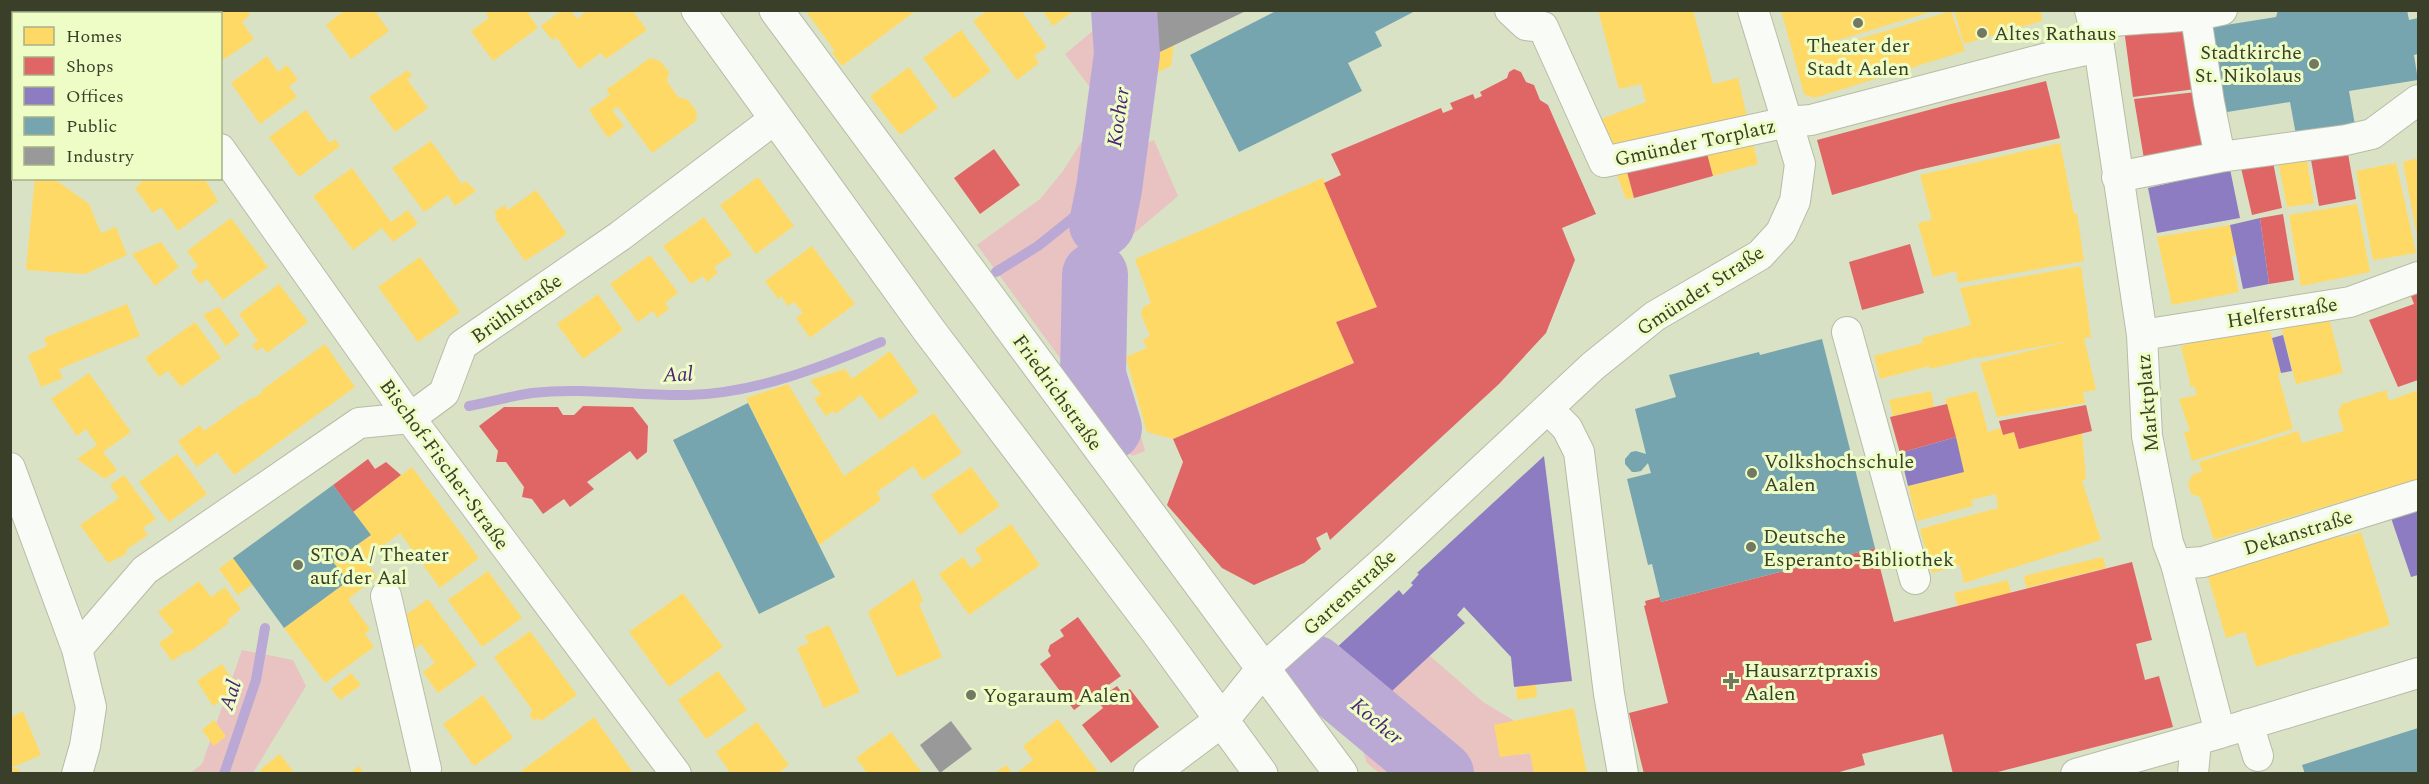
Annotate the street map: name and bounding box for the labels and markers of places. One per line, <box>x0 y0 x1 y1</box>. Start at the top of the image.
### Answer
marker: Theater der Stadt Aalen <box>1851 16 1865 30</box>
place label: Altes Rathaus <box>1994 19 2117 49</box>
marker: Altes Rathaus <box>1975 26 1989 40</box>
place label: Theater der Stadt Aalen <box>1806 31 1910 84</box>
place label: Stadtkirche St. Nikolaus <box>2195 38 2302 91</box>
marker: Stadtkirche St. Nikolaus <box>2307 57 2321 71</box>
place label: Volkshochschule Aalen <box>1764 447 1914 500</box>
marker: Volkshochschule Aalen <box>1745 466 1759 480</box>
place label: Deutsche Esperanto-Bibliothek <box>1763 522 1954 575</box>
place label: STOA / Theater auf der Aal <box>310 540 449 593</box>
marker: Deutsche Esperanto-Bibliothek <box>1744 540 1758 554</box>
marker: STOA / Theater auf der Aal <box>291 558 305 572</box>
place label: Hausarztpraxis Aalen <box>1744 656 1878 709</box>
marker: Hausarztpraxis Aalen <box>1722 672 1740 690</box>
place label: Yogaraum Aalen <box>983 681 1130 711</box>
marker: Yogaraum Aalen <box>964 688 978 702</box>

